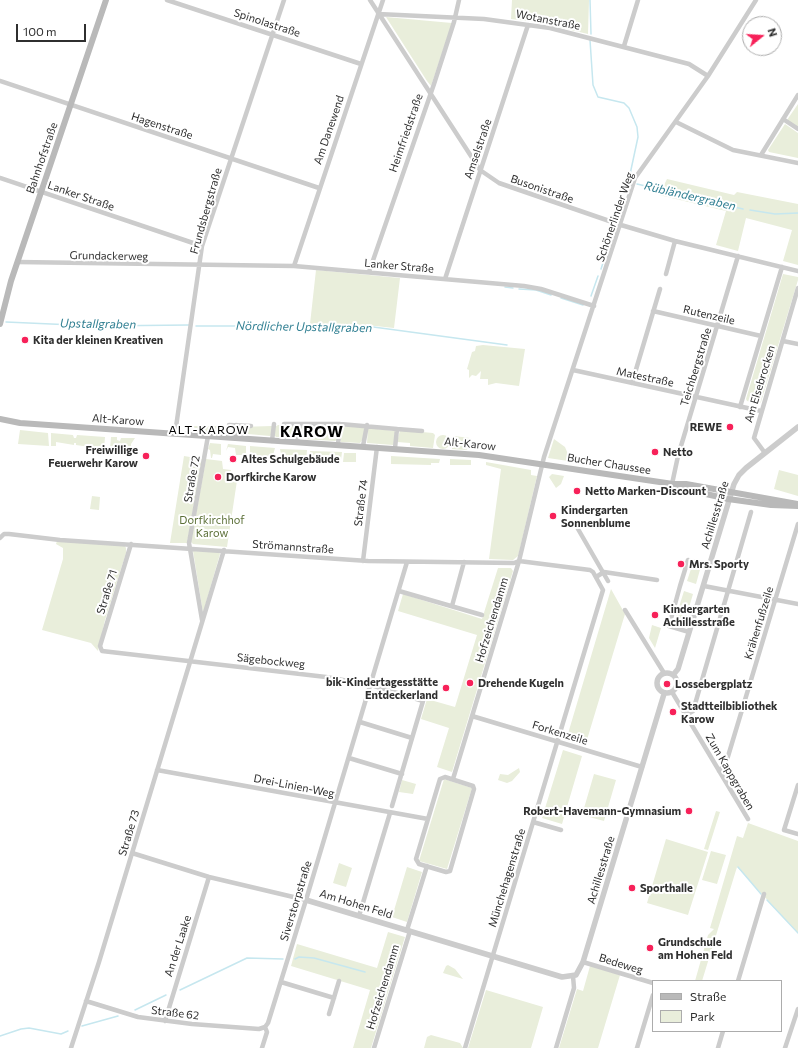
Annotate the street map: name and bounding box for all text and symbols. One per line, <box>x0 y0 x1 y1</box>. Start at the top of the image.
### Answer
street label: Spinolastraße <box>232 6 302 40</box>
street label: Wotanstraße <box>515 7 581 33</box>
scale bar <box>18 16 88 42</box>
north arrow <box>742 16 782 56</box>
text: 100 m <box>23 24 57 38</box>
text: N <box>765 26 780 38</box>
street label: Heimfriedstraße <box>386 92 426 174</box>
street label: Am Danewend <box>311 94 347 166</box>
street label: Hagenstraße <box>130 110 194 142</box>
street label: Amselstraße <box>462 117 494 181</box>
street label: Bahnhofstraße <box>24 121 60 195</box>
street label: Frundsbergstraße <box>187 166 225 256</box>
street label: Schönerlinder Weg <box>593 170 637 264</box>
street label: Busonistraße <box>509 172 575 206</box>
street label: Lanker Straße <box>46 178 116 214</box>
water label: Rübländergraben <box>643 178 737 214</box>
street label: Grundackerweg <box>70 249 148 263</box>
street label: Lanker Straße <box>364 256 434 276</box>
street label: Rutenzeile <box>682 303 736 327</box>
water label: Upstallgraben <box>60 316 136 332</box>
water label: Nördlicher Upstallgraben <box>236 319 372 335</box>
street label: Teichbergstraße <box>678 326 714 408</box>
place label: Kita der kleinen Kreativen <box>33 333 163 347</box>
marker: Kita der kleinen Kreativen <box>20 335 30 345</box>
street label: Am Elsebrocken <box>742 344 778 424</box>
street label: Matestraße <box>615 364 675 390</box>
street label: Alt-Karow <box>92 412 144 428</box>
place label: REWE <box>690 420 722 434</box>
marker: REWE <box>725 422 735 432</box>
district label: ALT-KAROW <box>168 423 250 437</box>
district label: KAROW <box>280 423 344 441</box>
street label: Alt-Karow <box>443 435 497 453</box>
place label: Freiwillige Feuerwehr Karow <box>48 443 138 469</box>
place label: Netto <box>663 445 693 459</box>
marker: Netto <box>650 447 660 457</box>
marker: Freiwillige Feuerwehr Karow <box>141 451 151 461</box>
street label: Bucher Chaussee <box>566 451 652 477</box>
place label: Altes Schulgebäude <box>241 452 340 466</box>
marker: Altes Schulgebäude <box>228 454 238 464</box>
street label: Straße 72 <box>181 455 203 503</box>
place label: Dorfkirche Karow <box>226 470 316 484</box>
marker: Dorfkirche Karow <box>213 472 223 482</box>
street label: Straße 74 <box>352 479 370 527</box>
street label: Achillesstraße <box>698 479 732 551</box>
place label: Netto Marken-Discount <box>585 484 706 498</box>
marker: Netto Marken-Discount <box>572 486 582 496</box>
place label: Kindergarten Sonnenblume <box>561 503 630 529</box>
marker: Kindergarten Sonnenblume <box>548 511 558 521</box>
park label: Dorfkirchhof Karow <box>179 513 245 539</box>
street label: Strömannstraße <box>252 538 334 556</box>
place label: Mrs. Sporty <box>689 557 749 571</box>
marker: Mrs. Sporty <box>676 559 686 569</box>
street label: Straße 71 <box>94 568 120 616</box>
street label: Hofzeichendamm <box>473 576 511 664</box>
street label: Krähenfußzeile <box>742 585 776 661</box>
place label: Kindergarten Achillesstraße <box>663 602 735 628</box>
marker: Kindergarten Achillesstraße <box>650 610 660 620</box>
street label: Sägebockweg <box>236 651 306 671</box>
place label: bik-Kindertagesstätte Entdeckerland <box>326 675 438 701</box>
place label: Drehende Kugeln <box>478 676 564 690</box>
place label: Lossebergplatz <box>675 677 752 691</box>
marker: Drehende Kugeln <box>465 678 475 688</box>
marker: Lossebergplatz <box>662 679 672 689</box>
marker: bik-Kindertagesstätte Entdeckerland <box>441 683 451 693</box>
place label: Stadtteilbibliothek Karow <box>681 699 777 725</box>
marker: Stadtteilbibliothek Karow <box>668 707 678 717</box>
street label: Forkenzeile <box>531 718 589 748</box>
street label: Zum Kappgraben <box>703 731 757 813</box>
street label: Drei-Linien-Weg <box>252 772 336 800</box>
place label: Robert-Havemann-Gymnasium <box>523 804 681 818</box>
marker: Robert-Havemann-Gymnasium <box>684 806 694 816</box>
street label: Straße 73 <box>116 808 142 858</box>
street label: Münchehagenstraße <box>486 827 528 929</box>
street label: Achillesstraße <box>584 834 618 906</box>
street label: Siverstorpstraße <box>277 859 315 943</box>
place label: Sporthalle <box>640 881 693 895</box>
marker: Sporthalle <box>627 883 637 893</box>
street label: Am Hohen Feld <box>318 887 394 921</box>
street label: An der Laake <box>162 914 194 978</box>
place label: Grundschule am Hohen Feld <box>658 935 732 961</box>
street label: Hofzeichendamm <box>364 943 402 1031</box>
marker: Grundschule am Hohen Feld <box>645 943 655 953</box>
street label: Bedeweg <box>597 951 645 977</box>
legend <box>652 980 782 1032</box>
text: Straße <box>690 989 726 1003</box>
street label: Straße 62 <box>150 1004 200 1022</box>
text: Park <box>690 1009 715 1023</box>

